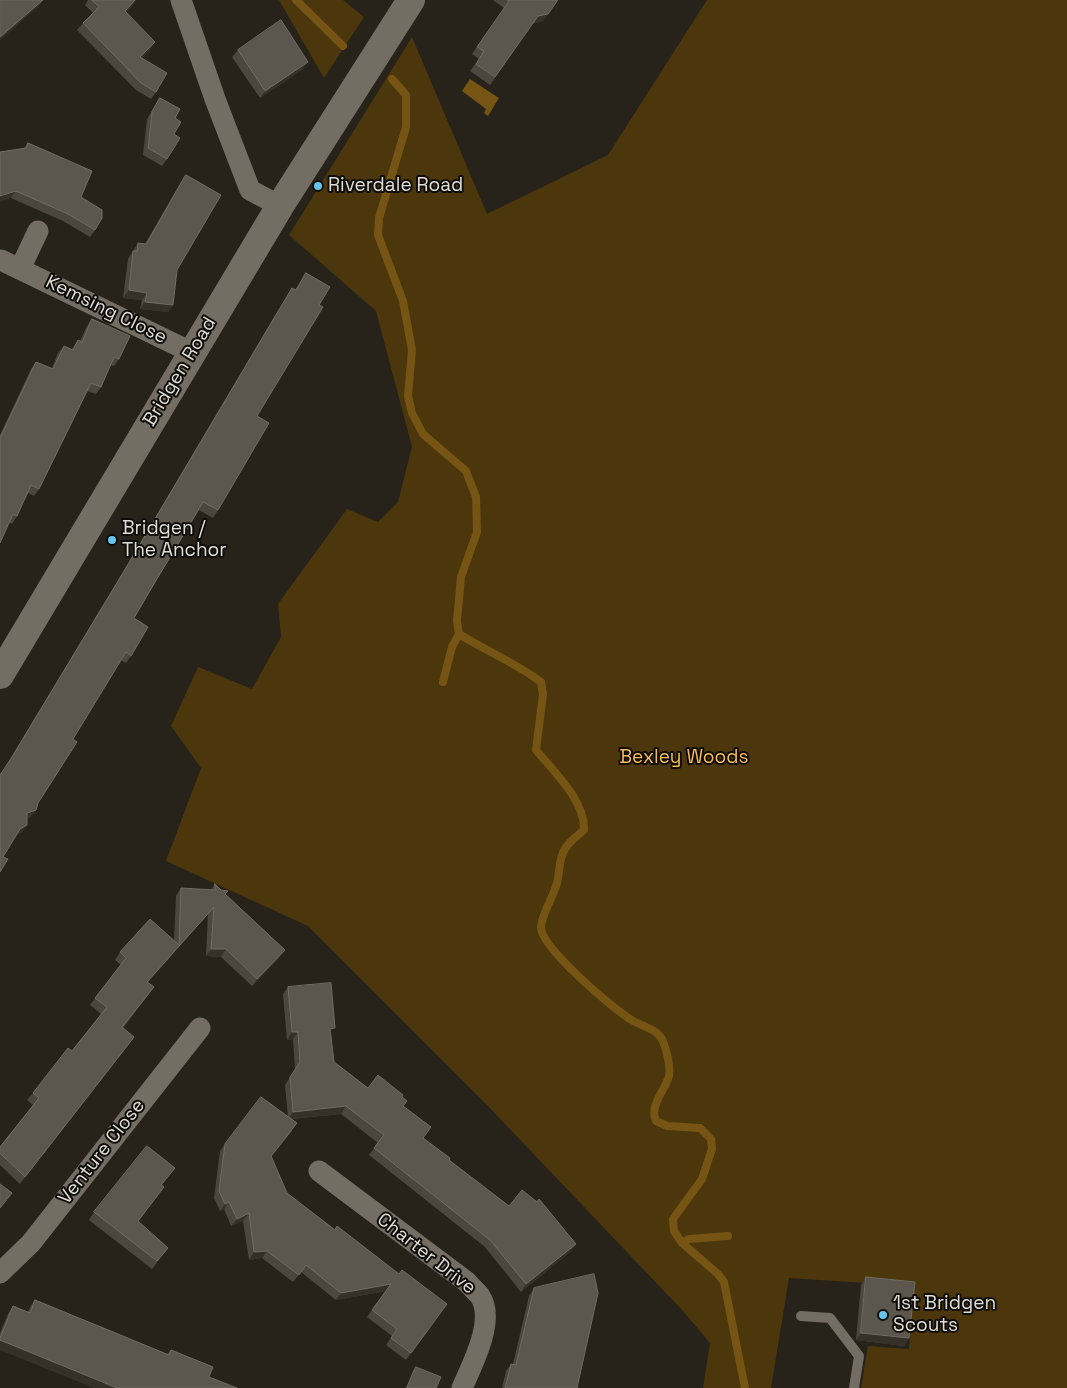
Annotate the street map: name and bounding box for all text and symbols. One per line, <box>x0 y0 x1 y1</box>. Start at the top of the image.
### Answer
place label: Riverdale Road <box>328 175 463 197</box>
marker: Riverdale Road <box>312 180 324 192</box>
street label: Kemsing Close <box>42 271 170 349</box>
street label: Bridgen Road <box>138 313 222 431</box>
place label: Bridgen / The Anchor <box>122 518 226 562</box>
marker: Bridgen / The Anchor <box>106 534 118 546</box>
park label: Bexley Woods <box>620 747 748 769</box>
street label: Venture Close <box>54 1095 150 1209</box>
street label: Charter Drive <box>372 1208 480 1300</box>
place label: 1st Bridgen Scouts <box>893 1293 996 1337</box>
marker: 1st Bridgen Scouts <box>877 1309 889 1321</box>

